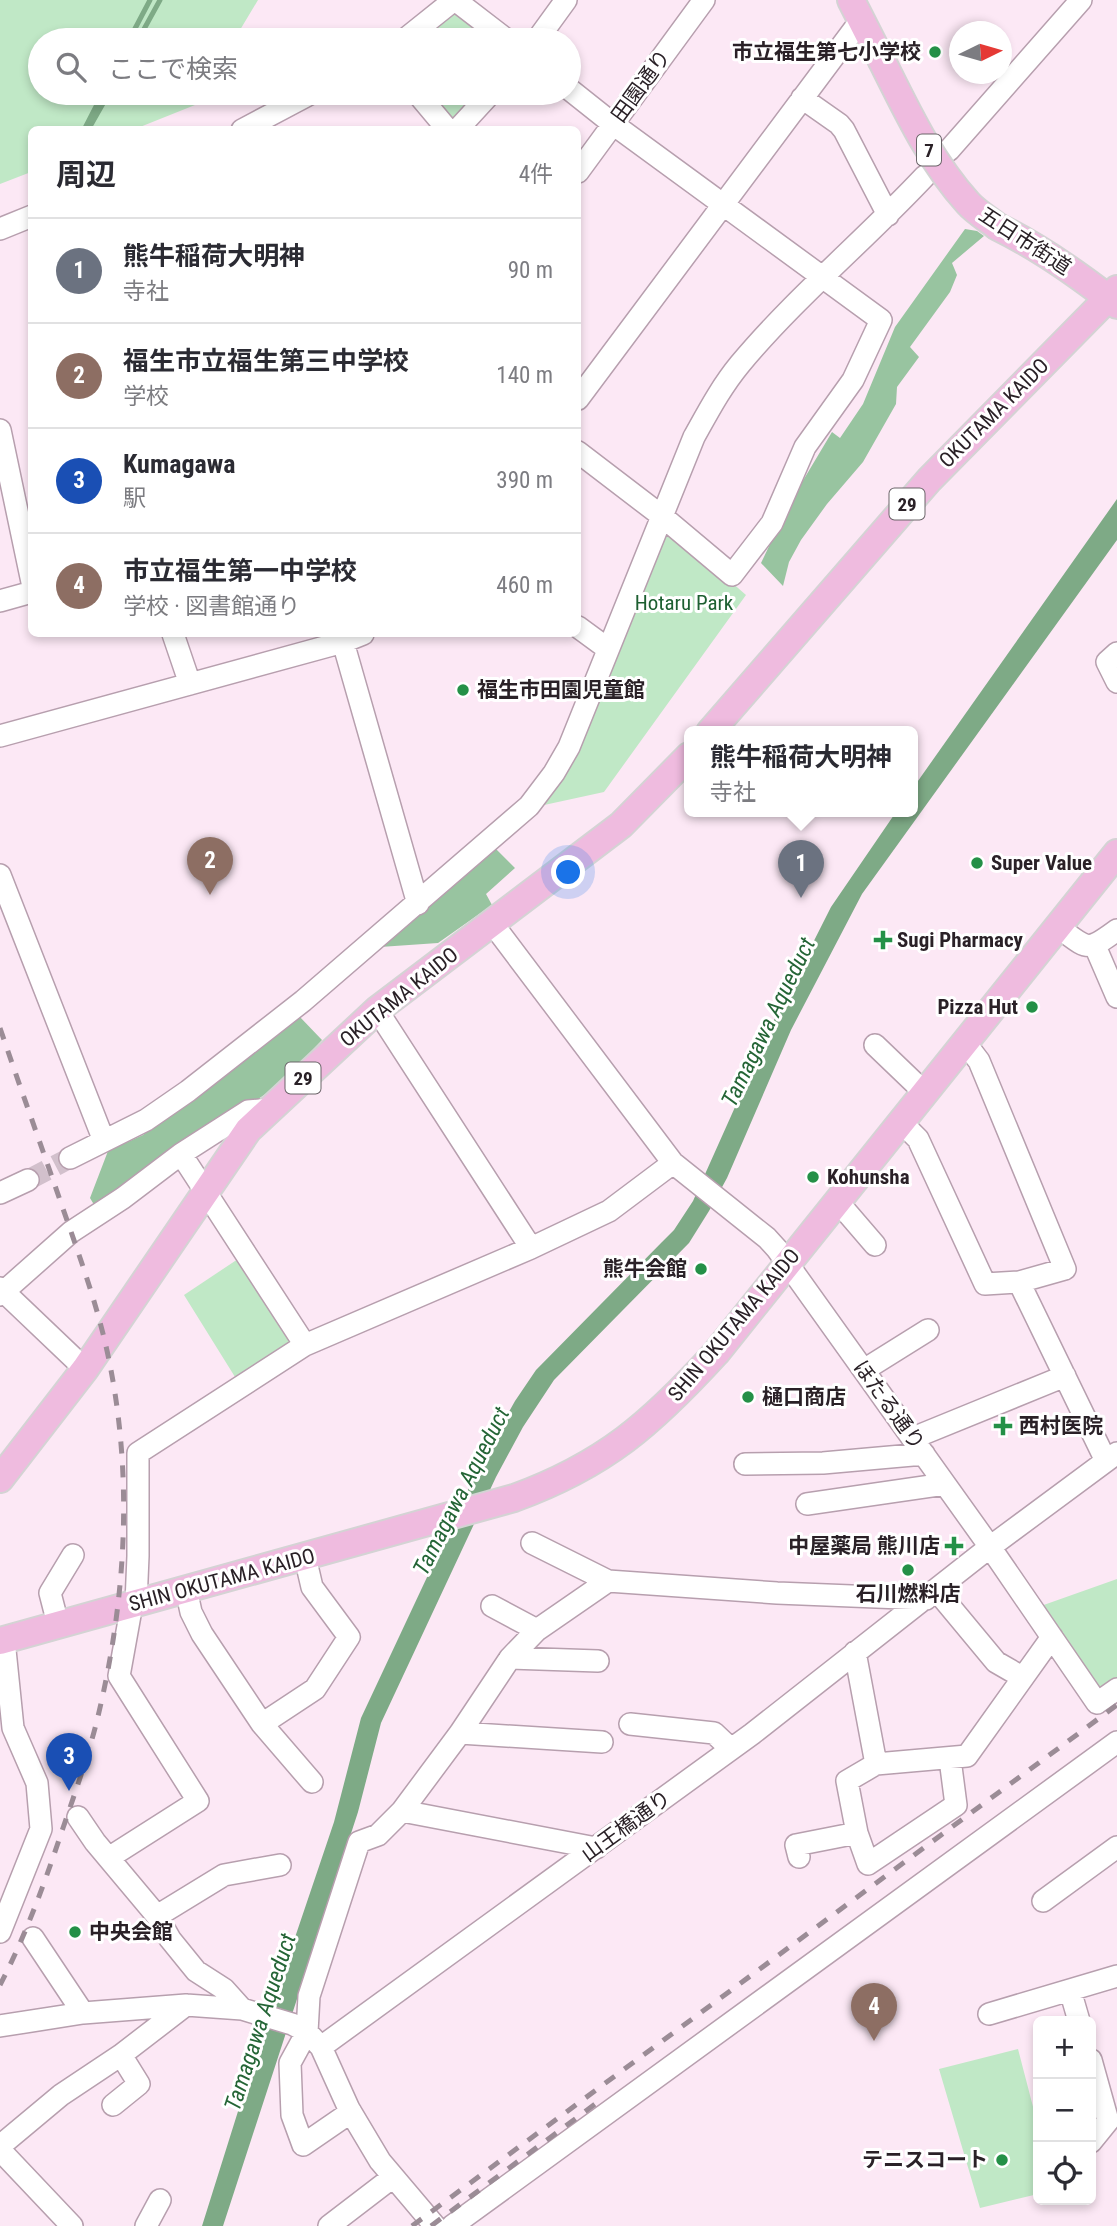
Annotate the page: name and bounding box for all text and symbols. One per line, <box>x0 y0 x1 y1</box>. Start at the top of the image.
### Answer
north arrow <box>949 21 1012 84</box>
search box <box>28 28 581 105</box>
place label: 市立福生第七小学校 <box>732 40 921 64</box>
marker: 市立福生第七小学校 <box>927 44 943 60</box>
street label: 田園通り <box>607 45 675 127</box>
icon: search <box>52 48 90 86</box>
text: ここで検索 <box>108 54 238 84</box>
road number: 7 <box>917 134 941 166</box>
text: 周辺 <box>56 157 116 192</box>
text: 4件 <box>519 161 553 188</box>
street label: 五日市街道 <box>974 202 1076 280</box>
text: 熊牛稲荷大明神 <box>123 241 305 271</box>
text: 1 <box>73 257 85 284</box>
text: 90 m <box>508 257 553 284</box>
text: 寺社 <box>123 278 169 305</box>
text: 福生市立福生第三中学校 <box>123 346 409 376</box>
street label: OKUTAMA KAIDO <box>934 353 1054 473</box>
text: 2 <box>73 362 85 389</box>
text: 140 m <box>496 362 553 389</box>
text: 学校 <box>123 383 169 410</box>
text: Kumagawa <box>123 449 235 479</box>
text: 3 <box>73 467 85 494</box>
text: 390 m <box>496 467 553 494</box>
text: 駅 <box>123 485 146 512</box>
road number: 29 <box>890 489 925 520</box>
text: 市立福生第一中学校 <box>123 556 357 586</box>
text: 4 <box>73 572 85 599</box>
text: 460 m <box>496 572 553 599</box>
park label: Hotaru Park <box>635 591 734 615</box>
text: 学校 · 図書館通り <box>123 593 300 620</box>
place label: 福生市田園児童館 <box>477 678 645 702</box>
marker: 福生市田園児童館 <box>455 682 471 698</box>
popup <box>684 726 918 817</box>
text: 熊牛稲荷大明神 <box>710 742 892 772</box>
text: 寺社 <box>710 779 756 806</box>
pin: 2 <box>187 837 233 895</box>
pin: 1 <box>778 840 824 898</box>
place label: Super Value <box>991 851 1092 875</box>
your location <box>551 855 585 889</box>
marker: Super Value <box>969 855 985 871</box>
place label: Sugi Pharmacy <box>897 928 1024 952</box>
marker: Sugi Pharmacy <box>875 932 891 948</box>
water label: Tamagawa Aqueduct <box>716 933 821 1111</box>
street label: OKUTAMA KAIDO <box>335 942 463 1052</box>
place label: Pizza Hut <box>937 995 1018 1019</box>
marker: Pizza Hut <box>1024 999 1040 1015</box>
road number: 29 <box>286 1062 320 1094</box>
place label: Kohunsha <box>827 1165 910 1189</box>
marker: Kohunsha <box>805 1169 821 1185</box>
street label: SHIN OKUTAMA KAIDO <box>663 1244 805 1406</box>
place label: 熊牛会館 <box>603 1257 687 1281</box>
marker: 熊牛会館 <box>693 1261 709 1277</box>
street label: ほたる通り <box>848 1355 930 1455</box>
place label: 樋口商店 <box>762 1385 846 1409</box>
marker: 樋口商店 <box>740 1389 756 1405</box>
water label: Tamagawa Aqueduct <box>407 1402 516 1580</box>
place label: 西村医院 <box>1019 1414 1103 1438</box>
marker: 西村医院 <box>993 1416 1013 1436</box>
place label: 中屋薬局 熊川店 <box>788 1534 940 1558</box>
marker: 中屋薬局 熊川店 <box>946 1538 962 1554</box>
street label: SHIN OKUTAMA KAIDO <box>126 1544 318 1616</box>
marker: 石川燃料店 <box>900 1562 916 1578</box>
place label: 石川燃料店 <box>856 1582 961 1606</box>
pin: 3 <box>46 1733 92 1791</box>
street label: 山王橋通り <box>576 1785 676 1867</box>
place label: 中央会館 <box>89 1920 173 1944</box>
marker: 中央会館 <box>67 1924 83 1940</box>
water label: Tamagawa Aqueduct <box>219 1930 302 2114</box>
pin: 4 <box>851 1983 897 2041</box>
map controls <box>1033 2016 1096 2205</box>
button: + <box>1033 2016 1096 2079</box>
button: − <box>1033 2079 1096 2142</box>
button: locate <box>1033 2142 1096 2205</box>
place label: テニスコート <box>862 2148 988 2172</box>
marker: テニスコート <box>994 2152 1010 2168</box>

